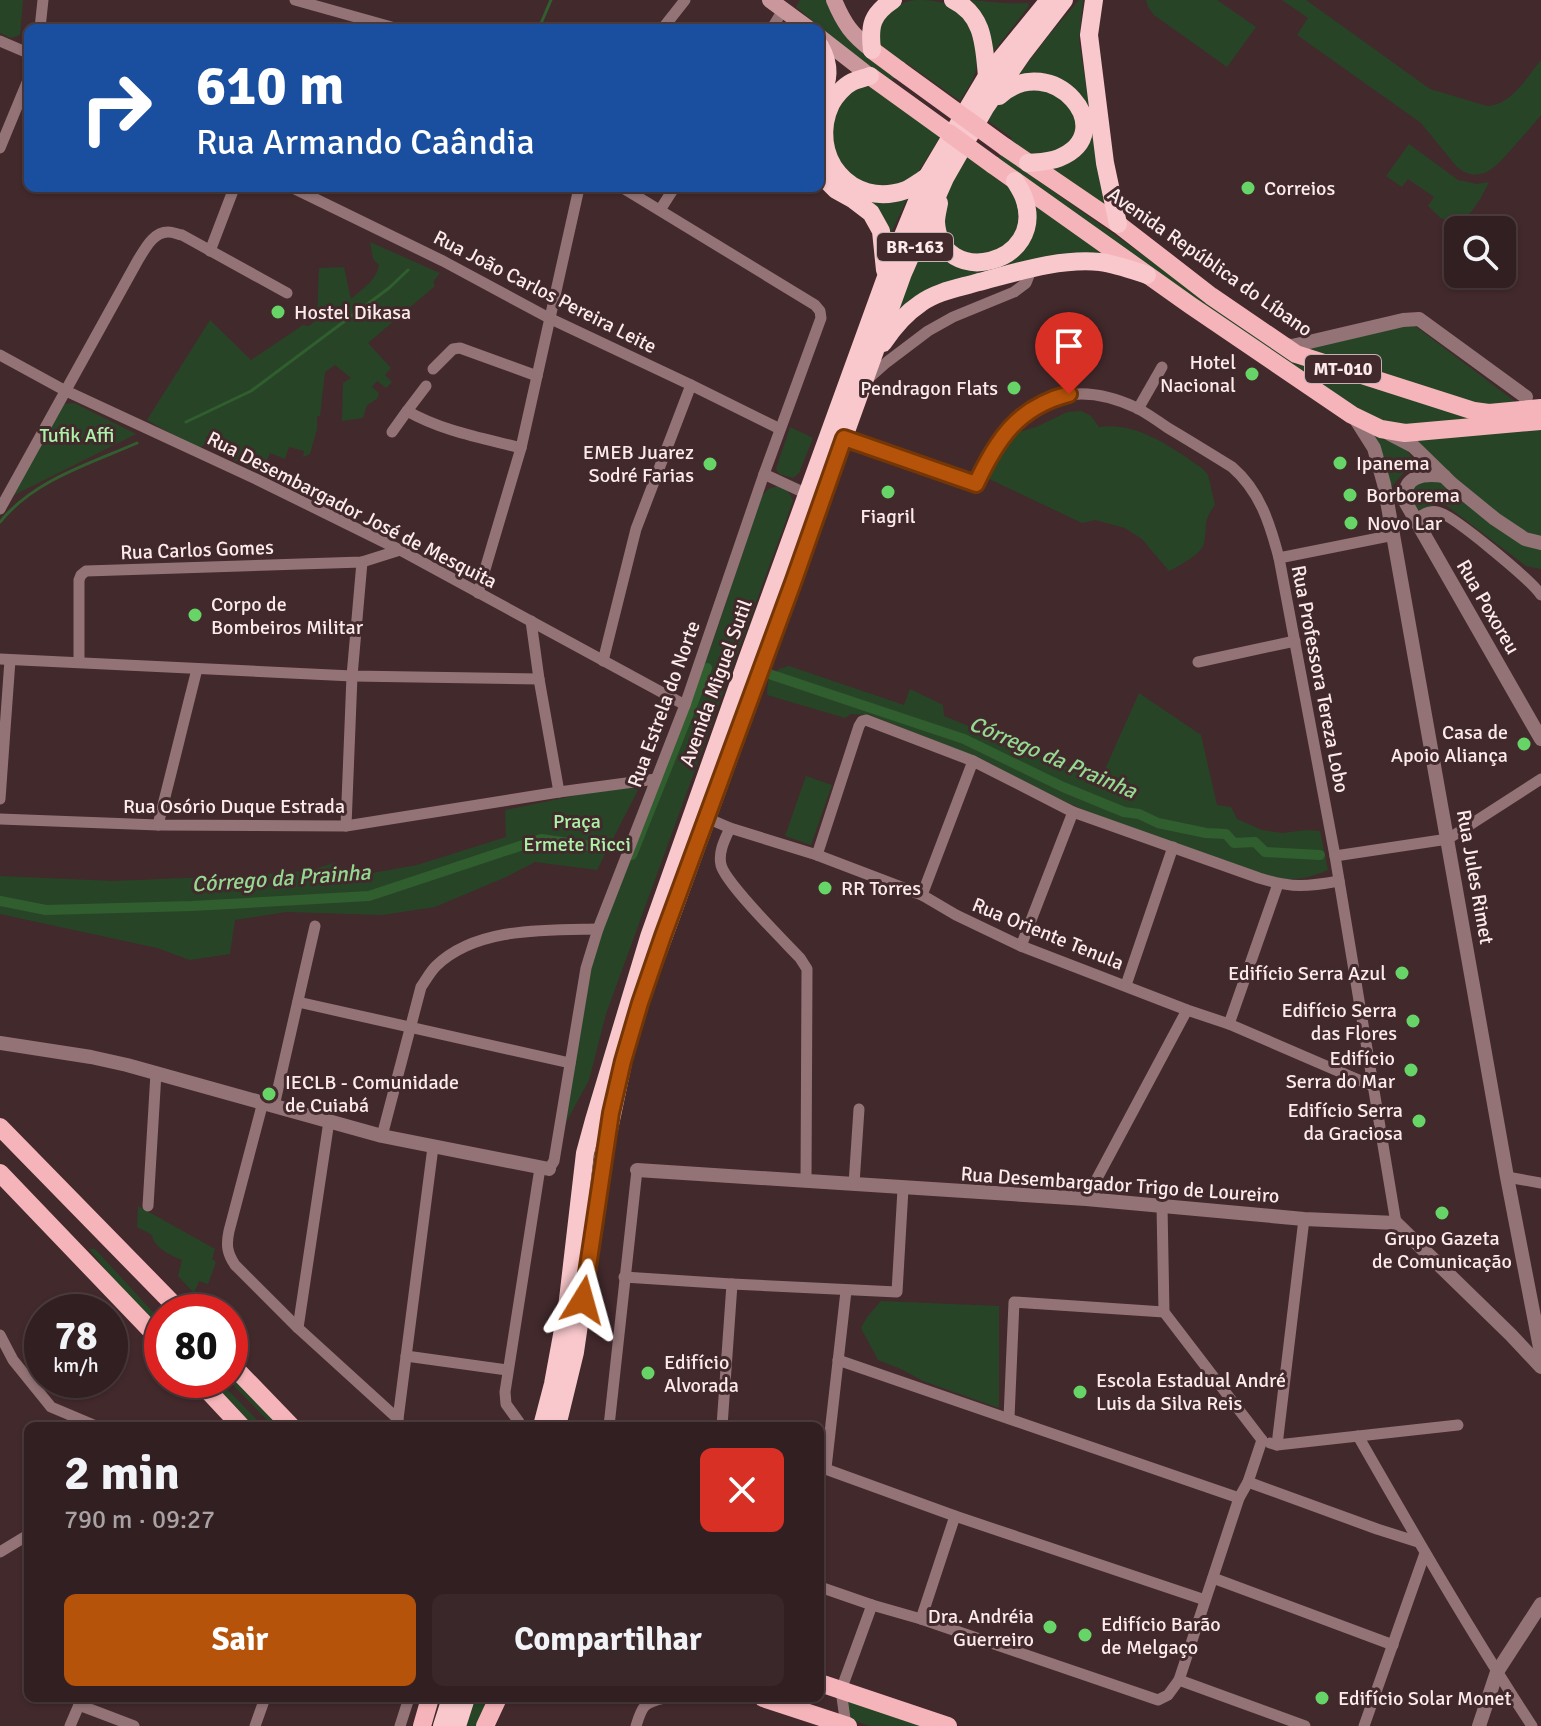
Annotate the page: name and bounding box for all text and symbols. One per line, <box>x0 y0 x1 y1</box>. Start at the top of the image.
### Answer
text: 610 m <box>196 51 344 120</box>
icon: right <box>64 56 168 160</box>
text: Rua Armando Caândia <box>196 120 535 165</box>
place label: Correios <box>1264 176 1335 201</box>
marker: Correios <box>1239 179 1257 197</box>
street label: Avenida República do Líbano <box>1103 182 1317 342</box>
map controls <box>1444 216 1516 288</box>
button: search <box>1444 216 1516 288</box>
street label: Rua João Carlos Pereira Leite <box>429 225 661 359</box>
road number: BR-163 <box>877 233 953 261</box>
place label: Hostel Dikasa <box>294 300 411 325</box>
marker: Hostel Dikasa <box>269 303 287 321</box>
pin <box>1035 312 1103 394</box>
icon: arrive <box>1047 324 1091 368</box>
place label: Hotel Nacional <box>1160 350 1236 398</box>
road number: MT-010 <box>1305 355 1381 383</box>
marker: Hotel Nacional <box>1243 365 1261 383</box>
place label: Pendragon Flats <box>860 376 998 401</box>
marker: Pendragon Flats <box>1005 379 1023 397</box>
park label: Tufik Affi <box>40 423 114 448</box>
street label: Rua Desembargador José de Mesquita <box>203 426 501 594</box>
place label: EMEB Juarez Sodré Farias <box>583 440 694 488</box>
place label: Ipanema <box>1356 451 1430 476</box>
marker: Ipanema <box>1331 454 1349 472</box>
marker: EMEB Juarez Sodré Farias <box>701 455 719 473</box>
marker: Fiagril <box>879 483 897 501</box>
place label: Borborema <box>1366 483 1460 508</box>
marker: Borborema <box>1341 486 1359 504</box>
place label: Fiagril <box>860 504 916 529</box>
place label: Novo Lar <box>1367 511 1443 536</box>
marker: Novo Lar <box>1342 514 1360 532</box>
street label: Rua Carlos Gomes <box>120 535 274 565</box>
street label: Rua Poxoreu <box>1451 555 1525 659</box>
street label: Rua Professora Tereza Lobo <box>1286 563 1354 795</box>
place label: Corpo de Bombeiros Militar <box>211 592 364 640</box>
street label: Avenida Miguel Sutil <box>674 596 758 770</box>
marker: Corpo de Bombeiros Militar <box>186 606 204 624</box>
street label: Rua Estrela do Norte <box>622 617 706 791</box>
water label: Córrego da Prainha <box>965 710 1142 805</box>
place label: Casa de Apoio Aliança <box>1391 720 1508 768</box>
marker: Casa de Apoio Aliança <box>1515 735 1533 753</box>
street label: Rua Osório Duque Estrada <box>123 794 345 819</box>
street label: Rua Jules Rimet <box>1451 808 1499 946</box>
park label: Praça Ermete Ricci <box>523 809 631 857</box>
water label: Córrego da Prainha <box>191 858 372 898</box>
place label: RR Torres <box>841 876 921 901</box>
marker: RR Torres <box>816 879 834 897</box>
street label: Rua Oriente Tenula <box>968 892 1128 976</box>
place label: Edifício Serra Azul <box>1228 961 1386 986</box>
marker: Edifício Serra Azul <box>1393 964 1411 982</box>
place label: Edifício Serra das Flores <box>1281 998 1397 1046</box>
marker: Edifício Serra das Flores <box>1404 1012 1422 1030</box>
place label: Edifício Serra do Mar <box>1286 1046 1396 1094</box>
marker: Edifício Serra do Mar <box>1402 1061 1420 1079</box>
place label: IECLB - Comunidade de Cuiabá <box>285 1070 459 1118</box>
marker: IECLB - Comunidade de Cuiabá <box>260 1085 278 1103</box>
place label: Edifício Serra da Graciosa <box>1287 1098 1403 1146</box>
marker: Edifício Serra da Graciosa <box>1410 1112 1428 1130</box>
street label: Rua Desembargador Trigo de Loureiro <box>960 1161 1280 1209</box>
marker: Grupo Gazeta de Comunicação <box>1433 1204 1451 1222</box>
place label: Grupo Gazeta de Comunicação <box>1372 1226 1512 1274</box>
position arrow <box>541 1258 625 1342</box>
speed limit sign: 80 <box>144 1294 248 1398</box>
text: 78 <box>54 1311 98 1361</box>
place label: Edifício Alvorada <box>664 1350 739 1398</box>
text: km/h <box>53 1353 99 1378</box>
marker: Edifício Alvorada <box>639 1364 657 1382</box>
place label: Escola Estadual André Luis da Silva Reis <box>1096 1368 1286 1416</box>
marker: Escola Estadual André Luis da Silva Reis <box>1071 1383 1089 1401</box>
text: 2 min <box>64 1444 180 1503</box>
button: close <box>700 1448 784 1532</box>
text: 790 m · 09:27 <box>64 1504 215 1536</box>
button: Sair <box>64 1594 416 1686</box>
button: Compartilhar <box>432 1594 784 1686</box>
place label: Dra. Andréia Guerreiro <box>928 1604 1034 1652</box>
place label: Edifício Barão de Melgaço <box>1101 1612 1221 1660</box>
marker: Dra. Andréia Guerreiro <box>1041 1618 1059 1636</box>
marker: Edifício Barão de Melgaço <box>1076 1626 1094 1644</box>
place label: Edifício Solar Monet <box>1338 1686 1512 1711</box>
marker: Edifício Solar Monet <box>1313 1689 1331 1707</box>

